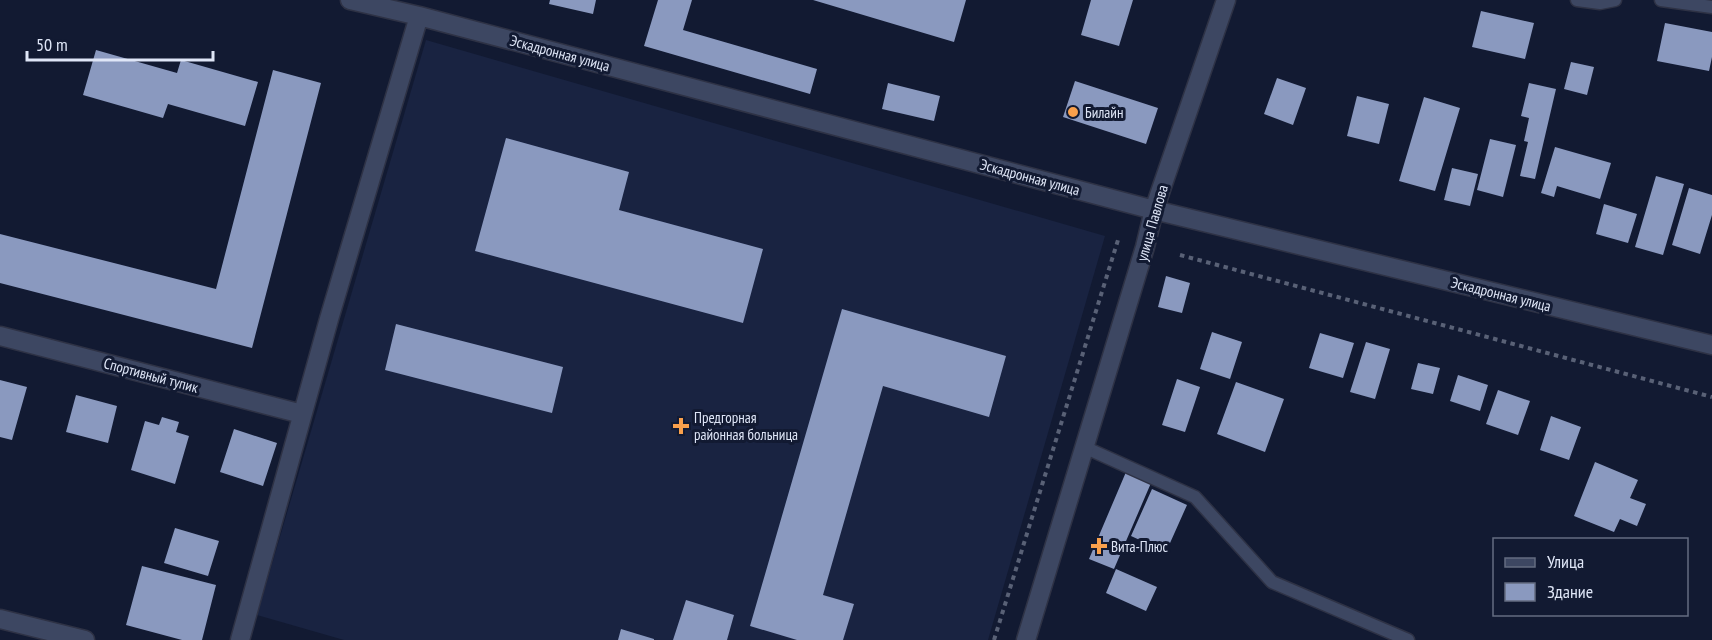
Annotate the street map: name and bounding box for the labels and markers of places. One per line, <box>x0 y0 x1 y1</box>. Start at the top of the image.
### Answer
place label: Билайн <box>1085 103 1123 122</box>
marker: Билайн <box>1066 105 1080 119</box>
place label: Предгорная районная больница <box>694 408 798 444</box>
marker: Предгорная районная больница <box>672 417 690 435</box>
place label: Вита-Плюс <box>1111 537 1169 556</box>
marker: Вита-Плюс <box>1092 539 1106 553</box>

